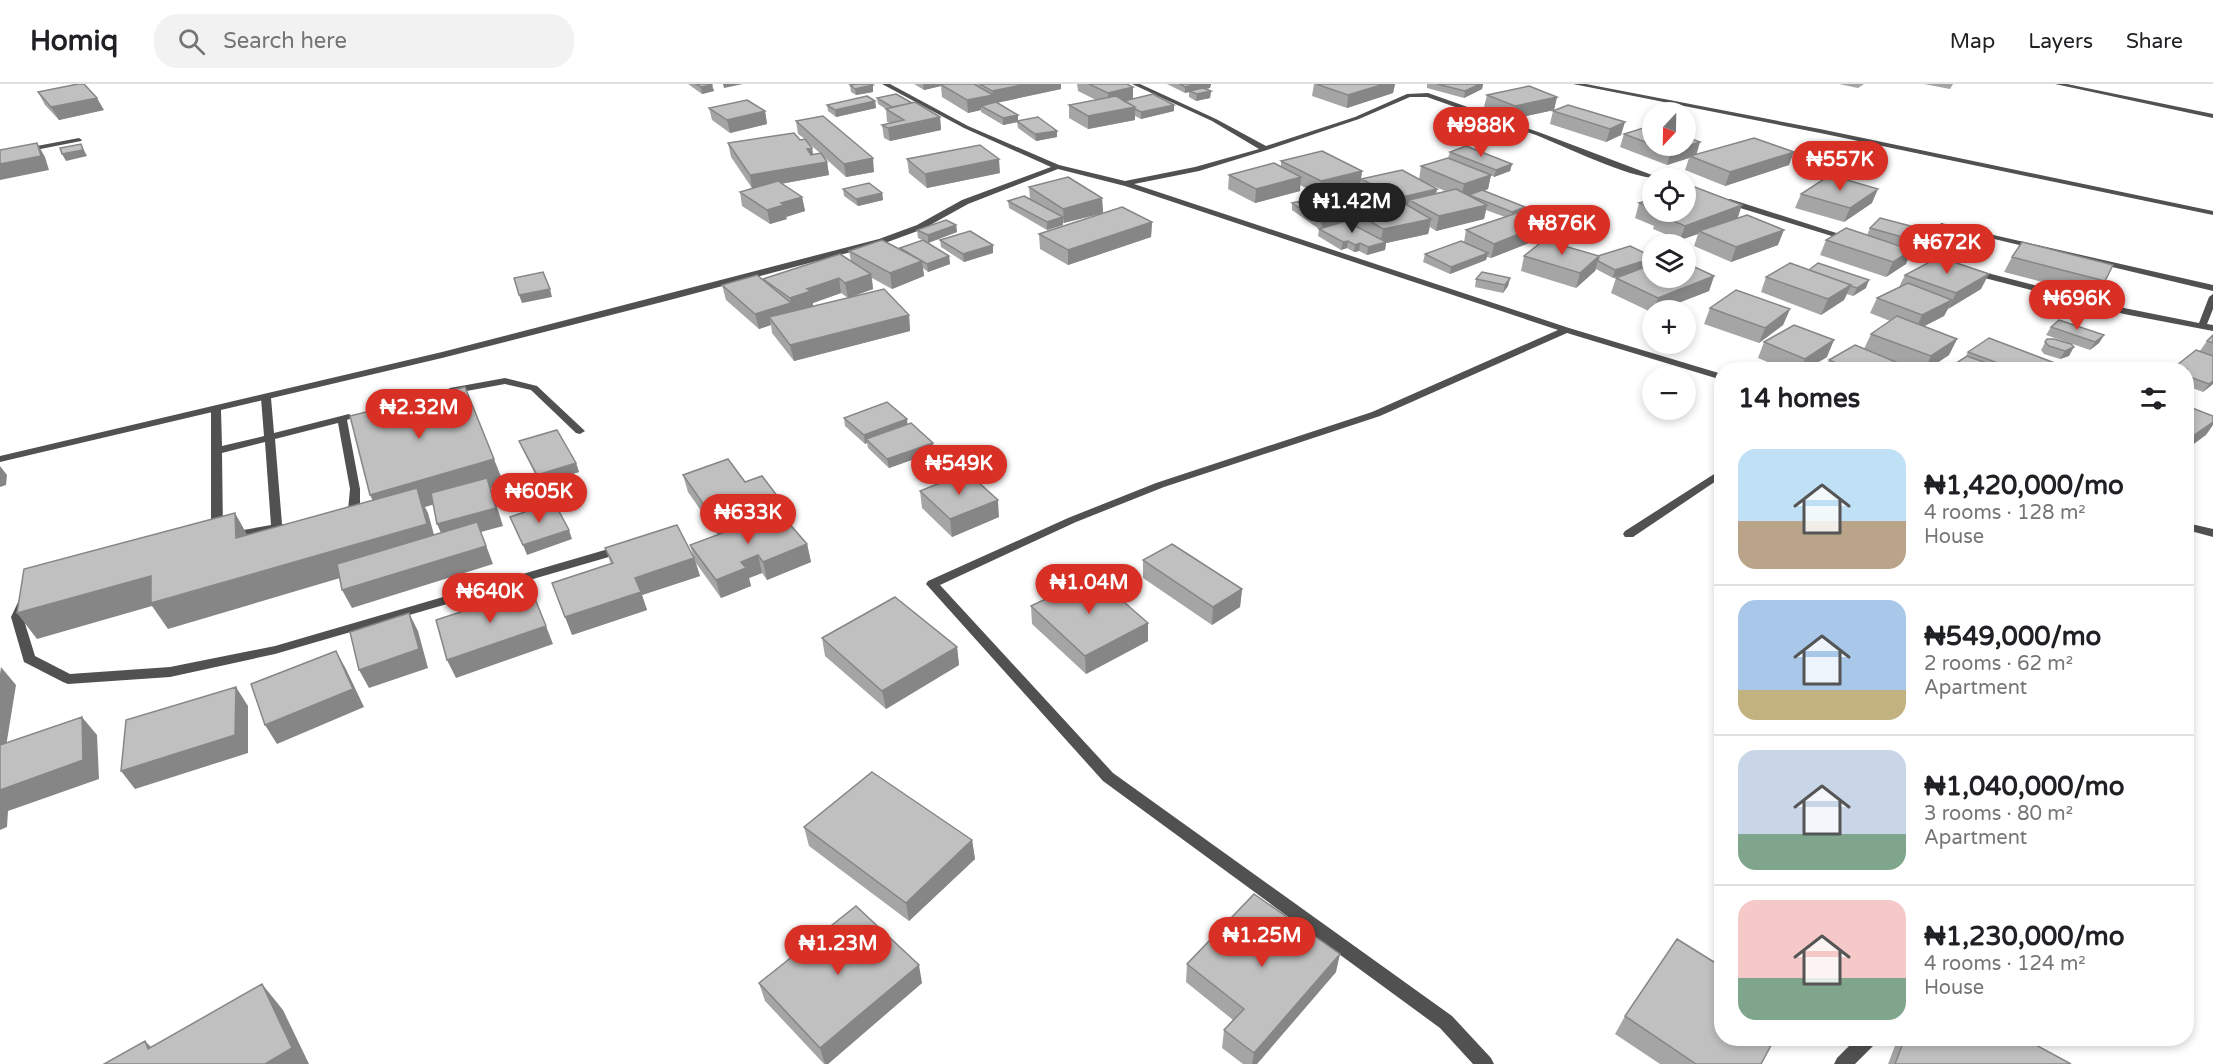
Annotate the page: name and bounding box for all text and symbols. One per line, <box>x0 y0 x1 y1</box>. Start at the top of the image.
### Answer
search box <box>154 14 574 68</box>
text: Homiq <box>30 24 118 58</box>
icon: search <box>175 25 208 58</box>
text: Search here <box>223 28 347 54</box>
text: Map <box>1950 29 1995 54</box>
text: Layers <box>2028 29 2093 54</box>
text: Share <box>2126 29 2183 54</box>
north arrow <box>1642 102 1696 156</box>
map controls <box>1642 102 1696 420</box>
pin: ₦988K <box>1439 107 1523 158</box>
text: ₦988K <box>1447 114 1515 138</box>
pin: ₦557K <box>1798 141 1882 192</box>
text: ₦557K <box>1806 148 1874 172</box>
button: locate <box>1642 168 1696 222</box>
pin: ₦1.42M <box>1303 183 1401 234</box>
text: ₦1.42M <box>1313 190 1391 214</box>
pin: ₦876K <box>1520 205 1604 256</box>
text: ₦876K <box>1528 212 1596 236</box>
pin: ₦672K <box>1905 224 1989 275</box>
text: ₦672K <box>1913 231 1981 255</box>
button: layers <box>1642 234 1696 288</box>
pin: ₦696K <box>2035 280 2119 331</box>
text: ₦696K <box>2043 287 2111 311</box>
button: + <box>1642 300 1696 354</box>
button: − <box>1642 366 1696 420</box>
icon: filters <box>2137 382 2170 415</box>
text: 14 homes <box>1738 383 1860 414</box>
pin: ₦2.32M <box>370 389 468 440</box>
text: ₦2.32M <box>380 396 458 420</box>
pin: ₦549K <box>917 445 1001 496</box>
text: ₦549K <box>925 452 993 476</box>
text: ₦1,420,000/mo <box>1924 470 2124 501</box>
pin: ₦605K <box>497 473 581 524</box>
icon: home <box>1786 473 1858 545</box>
text: ₦605K <box>505 480 573 504</box>
pin: ₦633K <box>706 494 790 545</box>
text: ₦633K <box>714 501 782 525</box>
text: 4 rooms · 128 m² <box>1924 501 2086 525</box>
text: House <box>1924 525 1984 549</box>
pin: ₦1.04M <box>1040 564 1138 615</box>
text: ₦1.04M <box>1050 571 1128 595</box>
pin: ₦640K <box>448 573 532 624</box>
text: ₦640K <box>456 580 524 604</box>
text: ₦549,000/mo <box>1924 621 2101 652</box>
icon: home <box>1786 624 1858 696</box>
text: 2 rooms · 62 m² <box>1924 652 2073 676</box>
text: Apartment <box>1924 676 2027 700</box>
text: ₦1,040,000/mo <box>1924 771 2124 802</box>
icon: home <box>1786 774 1858 846</box>
text: 3 rooms · 80 m² <box>1924 802 2073 826</box>
text: Apartment <box>1924 826 2027 850</box>
pin: ₦1.25M <box>1213 917 1311 968</box>
text: ₦1,230,000/mo <box>1924 921 2124 952</box>
text: ₦1.25M <box>1223 924 1301 948</box>
icon: home <box>1786 924 1858 996</box>
pin: ₦1.23M <box>789 925 887 976</box>
text: ₦1.23M <box>799 932 877 956</box>
text: 4 rooms · 124 m² <box>1924 952 2086 976</box>
text: House <box>1924 976 1984 1000</box>

